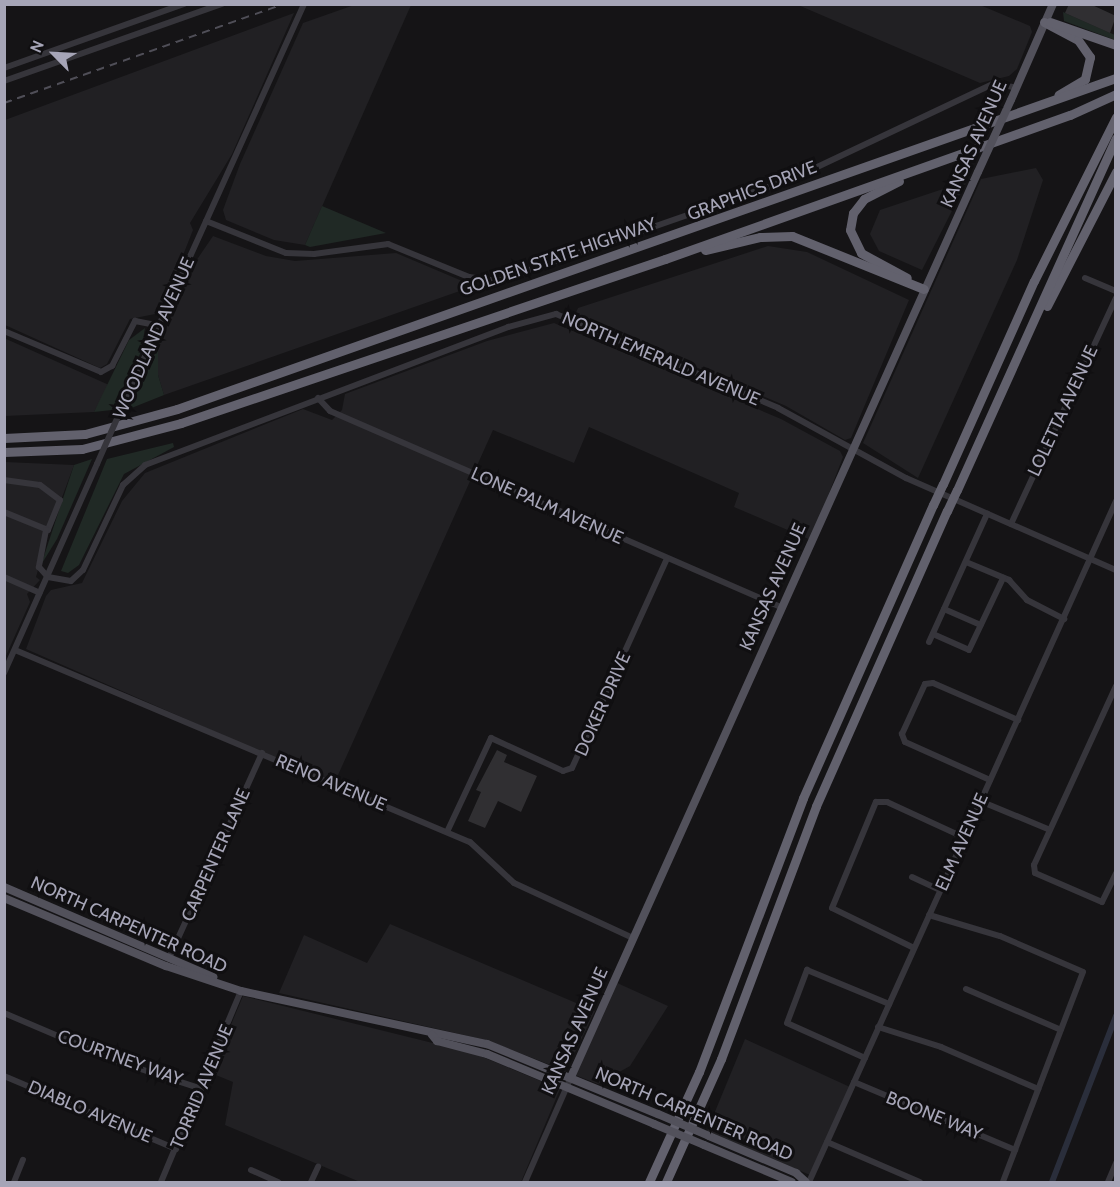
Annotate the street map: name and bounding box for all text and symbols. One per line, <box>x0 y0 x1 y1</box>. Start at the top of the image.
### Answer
north arrow <box>24 24 84 84</box>
text: N <box>26 37 48 56</box>
street label: KANSAS AVENUE <box>936 77 1012 211</box>
street label: GRAPHICS DRIVE <box>684 156 820 226</box>
street label: GOLDEN STATE HIGHWAY <box>457 213 659 301</box>
street label: WOODLAND AVENUE <box>109 254 199 422</box>
street label: NORTH EMERALD AVENUE <box>559 307 763 411</box>
street label: LOLETTA AVENUE <box>1023 342 1103 480</box>
street label: LONE PALM AVENUE <box>468 463 626 549</box>
street label: KANSAS AVENUE <box>735 520 811 654</box>
street label: DOKER DRIVE <box>570 649 636 759</box>
street label: RENO AVENUE <box>272 750 390 816</box>
street label: CARPENTER LANE <box>177 785 255 925</box>
street label: ELM AVENUE <box>931 790 993 894</box>
street label: NORTH CARPENTER ROAD <box>27 872 231 978</box>
street label: KANSAS AVENUE <box>537 964 613 1098</box>
street label: TORRID AVENUE <box>166 1021 238 1153</box>
street label: COURTNEY WAY <box>55 1025 185 1091</box>
street label: NORTH CARPENTER ROAD <box>592 1063 796 1165</box>
street label: DIABLO AVENUE <box>25 1076 155 1148</box>
street label: BOONE WAY <box>883 1087 985 1145</box>

